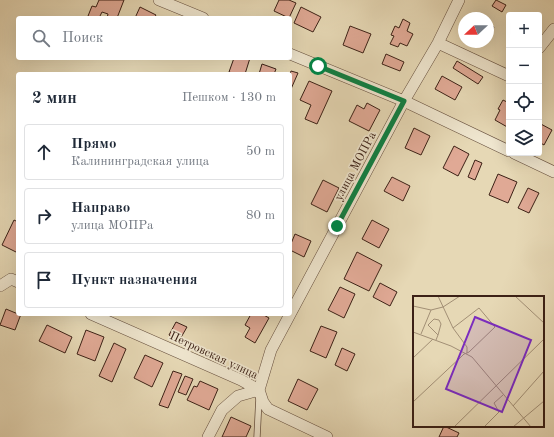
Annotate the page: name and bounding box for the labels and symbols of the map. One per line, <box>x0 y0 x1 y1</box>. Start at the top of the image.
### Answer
north arrow <box>458 12 494 48</box>
route start <box>309 57 327 75</box>
street label: улица МОПРа <box>333 130 379 203</box>
route end <box>328 217 346 235</box>
inset map <box>413 296 544 427</box>
street label: Петровская улица <box>168 330 260 382</box>

